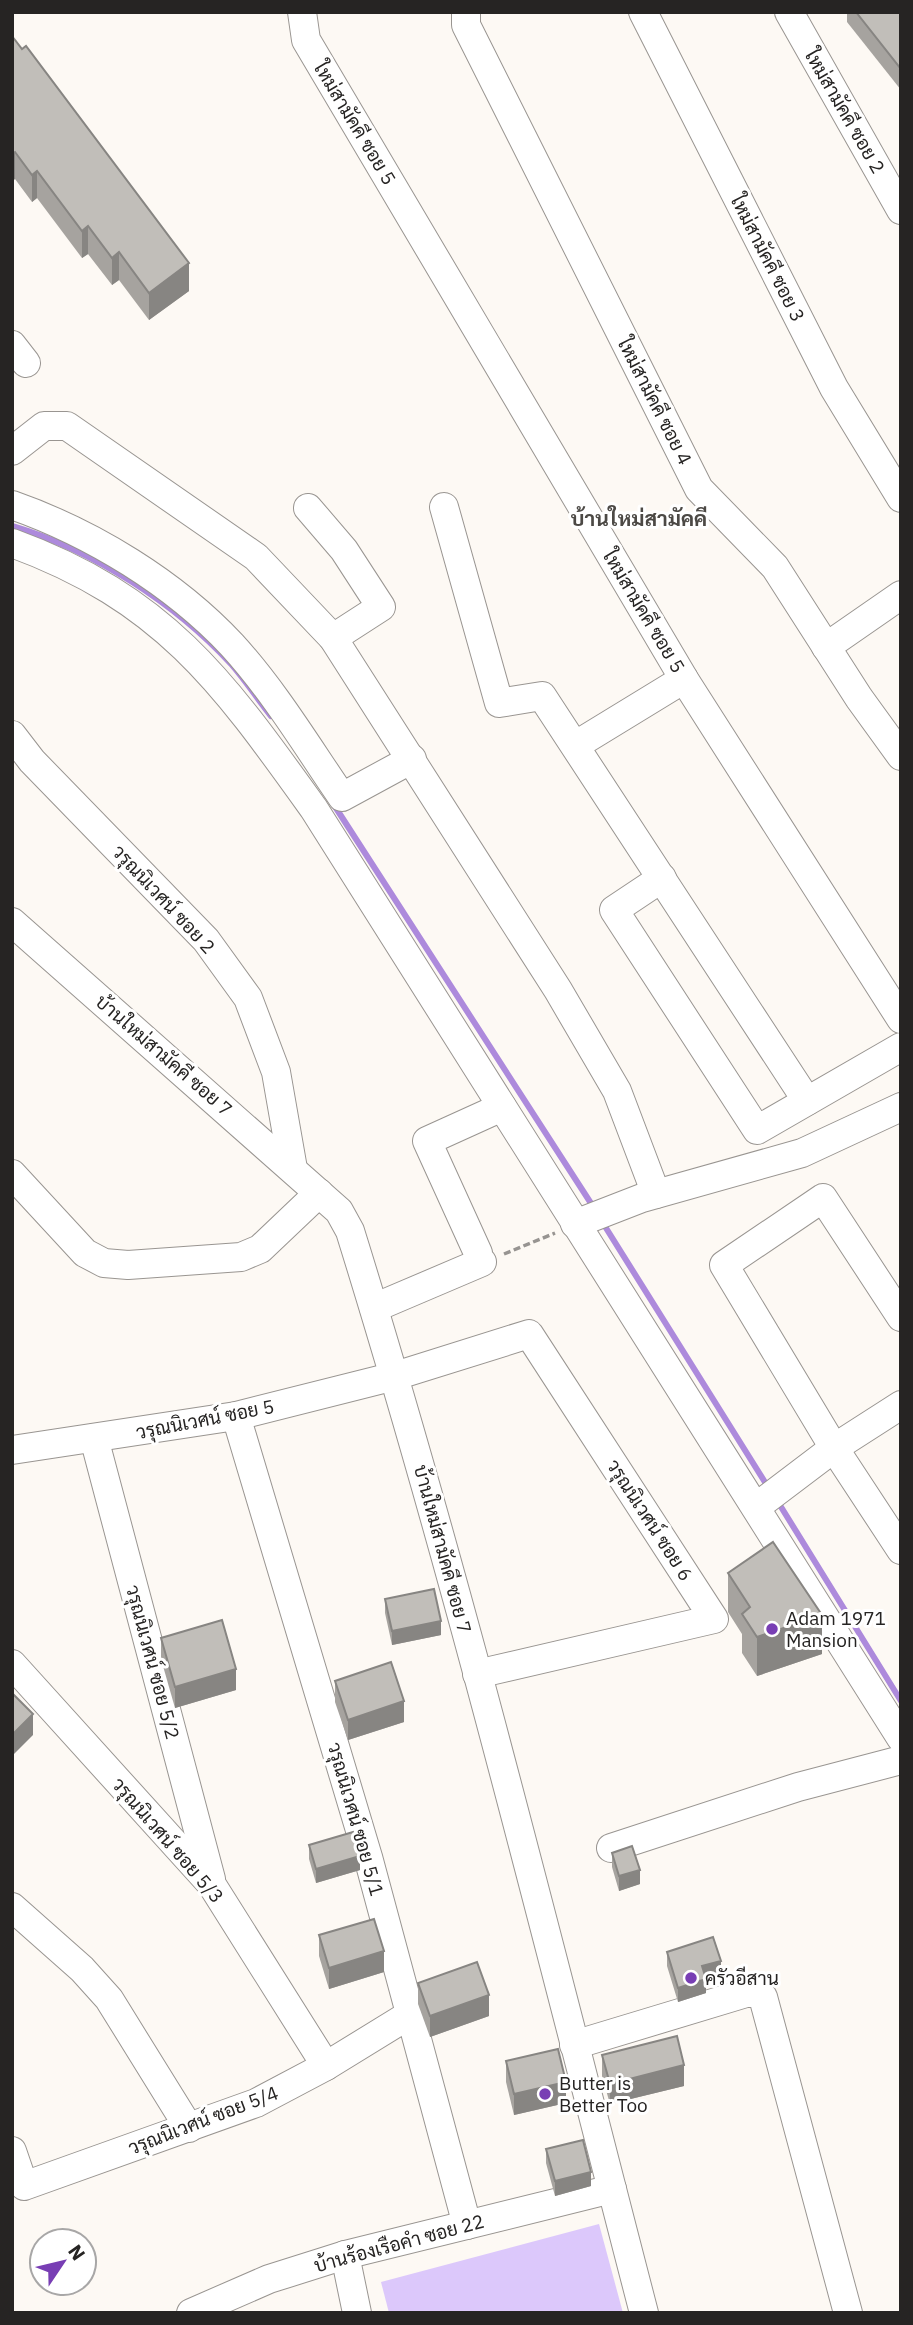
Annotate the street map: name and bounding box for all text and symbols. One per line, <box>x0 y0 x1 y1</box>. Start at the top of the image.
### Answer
street label: ใหม่สามัคคี ซอย 2 <box>799 43 890 178</box>
street label: ใหม่สามัคคี ซอย 5 <box>308 55 401 189</box>
street label: ใหม่สามัคคี ซอย 3 <box>725 188 810 326</box>
street label: ใหม่สามัคคี ซอย 4 <box>612 331 697 469</box>
district label: บ้านใหม่สามัคคี <box>571 504 707 532</box>
street label: ใหม่สามัคคี ซอย 5 <box>597 543 690 677</box>
street label: วรุณนิเวศน์ ซอย 2 <box>107 840 221 959</box>
street label: บ้านใหม่สามัคคี ซอย 7 <box>91 989 237 1121</box>
street label: วรุณนิเวศน์ ซอย 5 <box>134 1394 276 1445</box>
street label: วรุณนิเวศน์ ซอย 6 <box>601 1455 698 1586</box>
street label: บ้านใหม่สามัคคี ซอย 7 <box>409 1462 477 1636</box>
street label: วรุณนิเวศน์ ซอย 5/2 <box>120 1582 185 1742</box>
place label: Adam 1971 Mansion <box>786 1606 886 1652</box>
marker: Adam 1971 Mansion <box>764 1621 780 1637</box>
street label: วรุณนิเวศน์ ซอย 5/1 <box>322 1739 389 1899</box>
street label: วรุณนิเวศน์ ซอย 5/3 <box>106 1772 229 1908</box>
place label: ครัวอีสาน <box>705 1966 779 1990</box>
marker: ครัวอีสาน <box>683 1970 699 1986</box>
place label: Butter is Better Too <box>559 2071 648 2117</box>
street label: วรุณนิเวศน์ ซอย 5/4 <box>125 2080 282 2161</box>
marker: Butter is Better Too <box>537 2086 553 2102</box>
street label: บ้านร้องเรือคำ ซอย 22 <box>311 2209 487 2277</box>
north arrow <box>28 2227 98 2297</box>
text: N <box>63 2240 91 2265</box>

